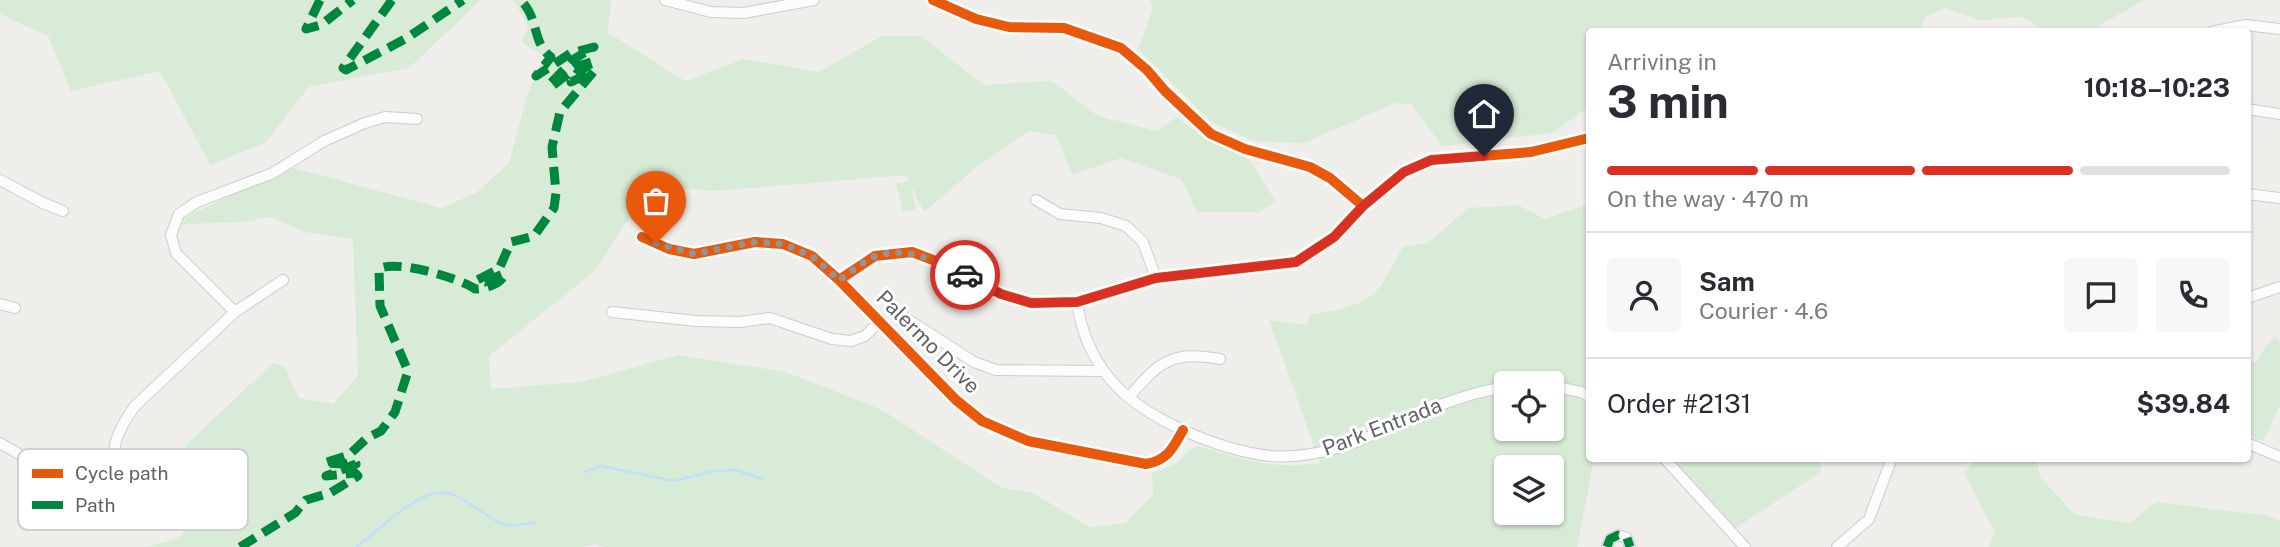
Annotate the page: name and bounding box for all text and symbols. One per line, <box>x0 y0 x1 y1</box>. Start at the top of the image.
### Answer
text: Arriving in <box>1607 48 1717 75</box>
text: 10:18–10:23 <box>2084 72 2230 103</box>
text: 3 min <box>1607 74 1729 128</box>
pin <box>1454 84 1514 156</box>
icon: home <box>1465 95 1503 133</box>
pin <box>626 171 686 243</box>
icon: bag <box>637 182 675 220</box>
text: On the way · 470 m <box>1607 185 1809 212</box>
courier <box>930 240 1000 310</box>
icon: car <box>946 256 984 294</box>
button: person <box>1607 258 1681 332</box>
button: chat <box>2064 258 2138 332</box>
button: phone <box>2156 258 2230 332</box>
text: Sam <box>1699 266 1755 297</box>
street label: Palermo Drive <box>871 285 985 399</box>
text: Courier · 4.6 <box>1699 297 1828 324</box>
map controls <box>1494 371 1564 525</box>
button: locate <box>1494 371 1564 441</box>
text: Order #2131 <box>1607 388 1751 419</box>
text: $39.84 <box>2137 388 2230 419</box>
street label: Park Entrada <box>1318 392 1445 461</box>
legend <box>18 449 248 530</box>
button: layers <box>1494 455 1564 525</box>
text: Cycle path <box>75 462 168 484</box>
text: Path <box>75 494 115 516</box>

